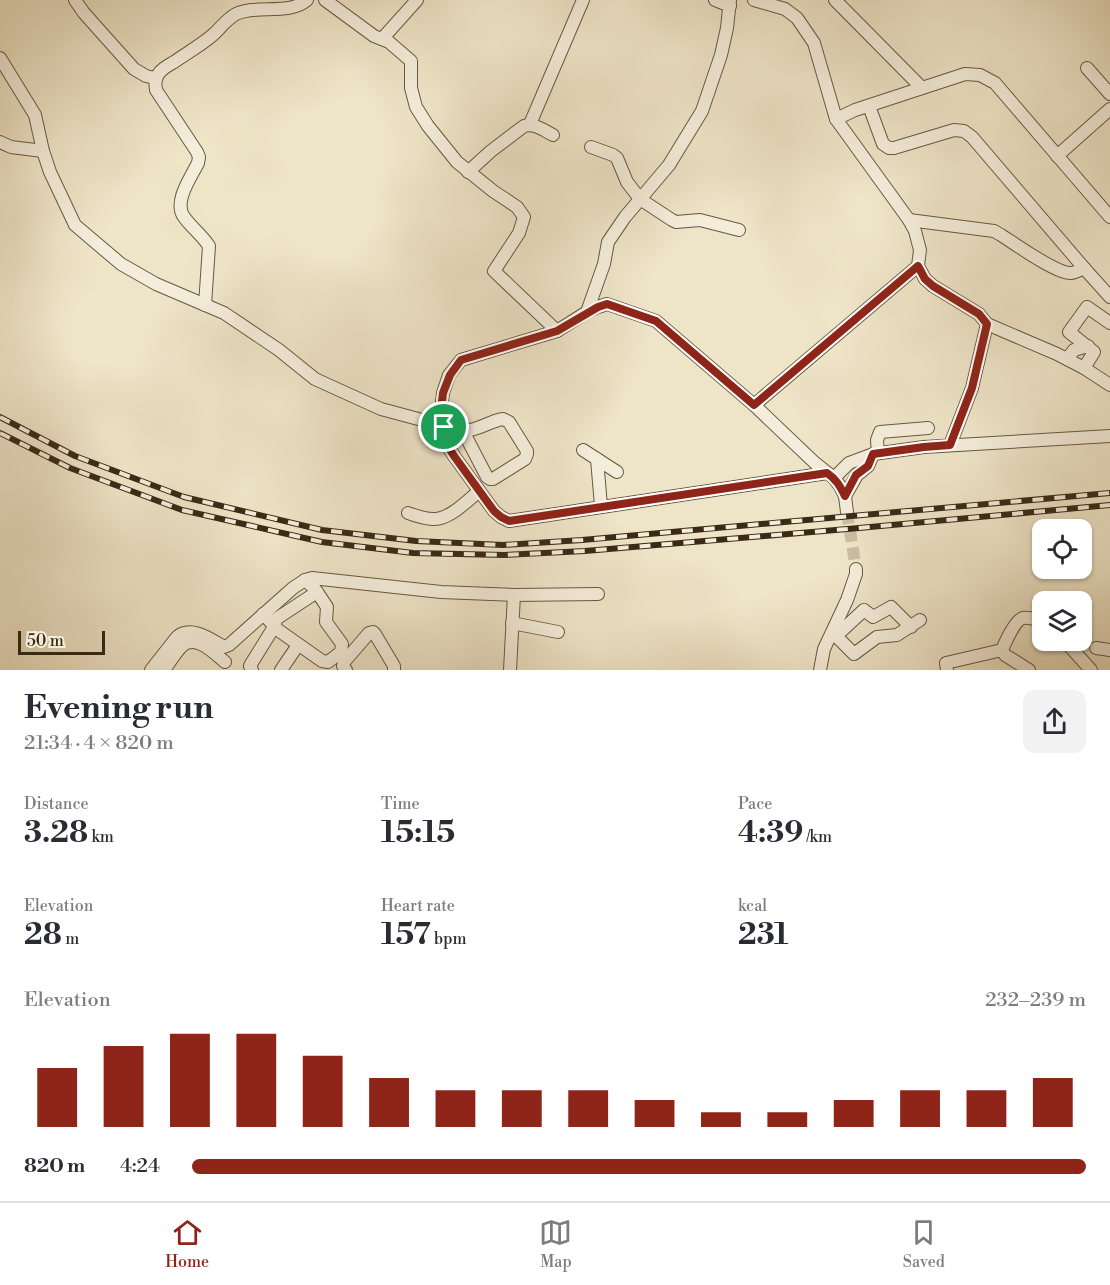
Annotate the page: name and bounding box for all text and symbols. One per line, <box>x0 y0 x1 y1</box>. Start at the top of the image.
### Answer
pin <box>418 401 469 452</box>
icon: arrive <box>427 410 460 443</box>
map controls <box>1032 519 1092 651</box>
button: locate <box>1032 519 1092 579</box>
button: layers <box>1032 591 1092 651</box>
scale bar <box>18 628 105 656</box>
text: 50 m <box>27 631 64 651</box>
text: Evening run <box>24 688 213 729</box>
button: share <box>1023 690 1086 753</box>
text: 21:34 · 4 × 820 m <box>24 731 174 756</box>
text: Distance <box>24 794 89 814</box>
text: Time <box>381 794 420 814</box>
text: Pace <box>738 794 772 814</box>
text: 3.28 <box>24 814 88 852</box>
text: 15:15 <box>381 814 455 852</box>
text: 4:39 <box>738 814 803 852</box>
text: km <box>88 827 114 847</box>
text: /km <box>803 827 832 847</box>
text: Elevation <box>24 896 93 916</box>
text: Heart rate <box>381 896 455 916</box>
text: kcal <box>738 896 767 916</box>
text: 28 <box>24 916 62 954</box>
text: 157 <box>381 916 431 954</box>
text: 231 <box>738 916 789 954</box>
text: m <box>62 929 79 949</box>
text: bpm <box>431 929 466 949</box>
text: Elevation <box>24 988 111 1013</box>
text: 232–239 m <box>985 988 1086 1013</box>
text: 820 m <box>24 1154 85 1179</box>
text: 4:24 <box>120 1154 160 1179</box>
tab: Home <box>165 1216 209 1272</box>
tab: Map <box>539 1216 572 1272</box>
tab: Saved <box>903 1216 945 1272</box>

